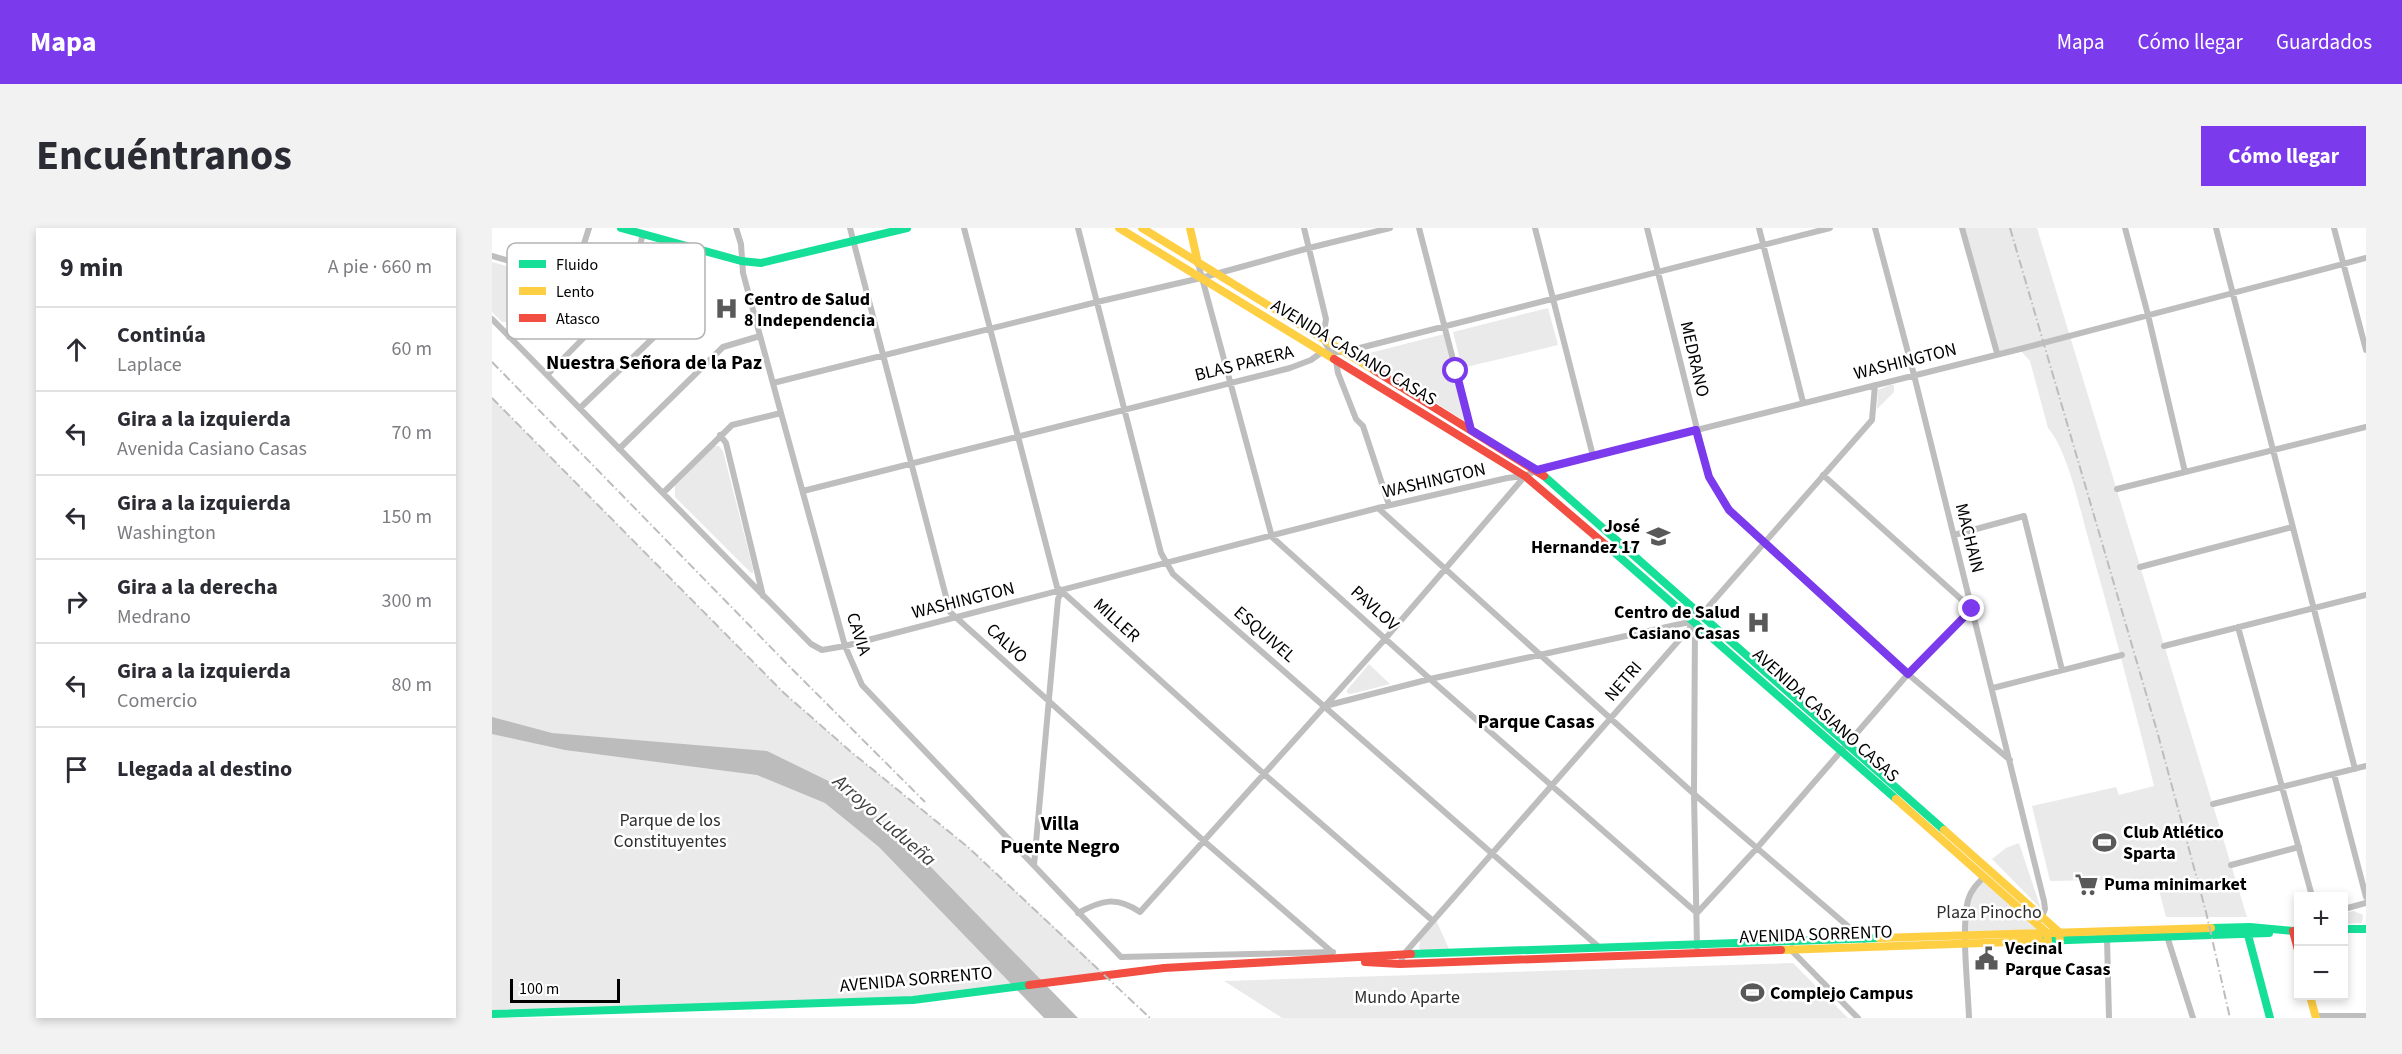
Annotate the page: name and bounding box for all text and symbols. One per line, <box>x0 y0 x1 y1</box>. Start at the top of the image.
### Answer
text: Mapa <box>30 22 97 62</box>
text: Mapa <box>2057 27 2105 57</box>
text: Cómo llegar <box>2138 27 2243 57</box>
text: Guardados <box>2276 27 2372 57</box>
text: Encuéntranos <box>36 126 292 186</box>
button: Cómo llegar <box>2201 126 2366 186</box>
legend <box>507 243 705 339</box>
text: 9 min <box>60 249 123 286</box>
text: A pie · 660 m <box>328 253 432 281</box>
text: Fluido <box>556 254 598 276</box>
text: Lento <box>556 281 594 303</box>
place label: Centro de Salud 8 Independencia <box>744 287 875 333</box>
street label: AVENIDA CASIANO CASAS <box>1266 293 1441 412</box>
hospital icon: Centro de Salud 8 Independencia <box>713 296 739 322</box>
text: Atasco <box>556 308 600 330</box>
text: Continúa <box>117 319 206 351</box>
street label: MEDRANO <box>1674 319 1715 400</box>
icon: ahead <box>60 333 93 366</box>
text: 60 m <box>392 335 432 363</box>
street label: WASHINGTON <box>1851 337 1959 386</box>
street label: BLAS PARERA <box>1192 339 1296 388</box>
district label: Nuestra Señora de la Paz <box>546 349 762 377</box>
text: Laplace <box>117 351 182 379</box>
route start <box>1442 357 1468 383</box>
text: Gira a la izquierda <box>117 403 291 435</box>
icon: left <box>60 417 93 450</box>
text: 70 m <box>392 419 432 447</box>
text: Avenida Casiano Casas <box>117 435 307 463</box>
street label: WASHINGTON <box>1380 456 1488 505</box>
text: Gira a la izquierda <box>117 487 291 519</box>
icon: left <box>60 501 93 534</box>
street label: MACHAIN <box>1949 501 1990 576</box>
text: 150 m <box>382 503 432 531</box>
place label: José Hernandez 17 <box>1531 514 1640 560</box>
text: Washington <box>117 519 216 547</box>
school or university icon: José Hernandez 17 <box>1645 523 1671 549</box>
text: Gira a la derecha <box>117 571 278 603</box>
street label: WASHINGTON <box>909 576 1017 625</box>
street label: PAVLOV <box>1345 580 1405 637</box>
icon: right <box>60 585 93 618</box>
text: 300 m <box>382 587 432 615</box>
street label: MILLER <box>1088 593 1145 648</box>
route end <box>1958 595 1984 621</box>
street label: ESQUIVEL <box>1228 600 1301 669</box>
place label: Centro de Salud Casiano Casas <box>1614 600 1740 646</box>
text: Medrano <box>117 603 191 631</box>
hospital icon: Centro de Salud Casiano Casas <box>1745 609 1771 635</box>
street label: CAVIA <box>840 610 877 659</box>
street label: CALVO <box>980 618 1033 669</box>
street label: AVENIDA CASIANO CASAS <box>1747 643 1904 788</box>
text: Gira a la izquierda <box>117 655 291 687</box>
street label: NETRI <box>1599 656 1648 707</box>
icon: left <box>60 669 93 702</box>
text: 80 m <box>392 671 432 699</box>
text: Comercio <box>117 687 197 715</box>
district label: Parque Casas <box>1477 708 1595 736</box>
icon: arrive <box>60 753 93 786</box>
text: Llegada al destino <box>117 753 292 785</box>
water label: Arroyo Ludueña <box>825 767 942 874</box>
park label: Parque de los Constituyentes <box>614 808 726 854</box>
district label: Villa Puente Negro <box>1000 810 1120 861</box>
place label: Club Atlético Sparta <box>2123 820 2224 866</box>
sports icon: Club Atlético Sparta <box>2092 829 2118 855</box>
supermarket icon: Puma minimarket <box>2073 871 2099 897</box>
place label: Puma minimarket <box>2104 872 2247 897</box>
map controls <box>2294 892 2348 1000</box>
button: + <box>2294 892 2348 946</box>
park label: Plaza Pinocho <box>1936 900 2042 925</box>
street label: AVENIDA SORRENTO <box>1739 919 1893 950</box>
place label: Vecinal Parque Casas <box>2004 936 2110 982</box>
public building icon: Vecinal Parque Casas <box>1974 945 2000 971</box>
button: − <box>2294 946 2348 1000</box>
street label: AVENIDA SORRENTO <box>839 960 994 999</box>
scale bar <box>510 976 620 1004</box>
text: 100 m <box>519 978 559 1000</box>
sports icon: Complejo Campus <box>1739 980 1765 1006</box>
place label: Complejo Campus <box>1770 981 1913 1006</box>
park label: Mundo Aparte <box>1354 985 1460 1010</box>

